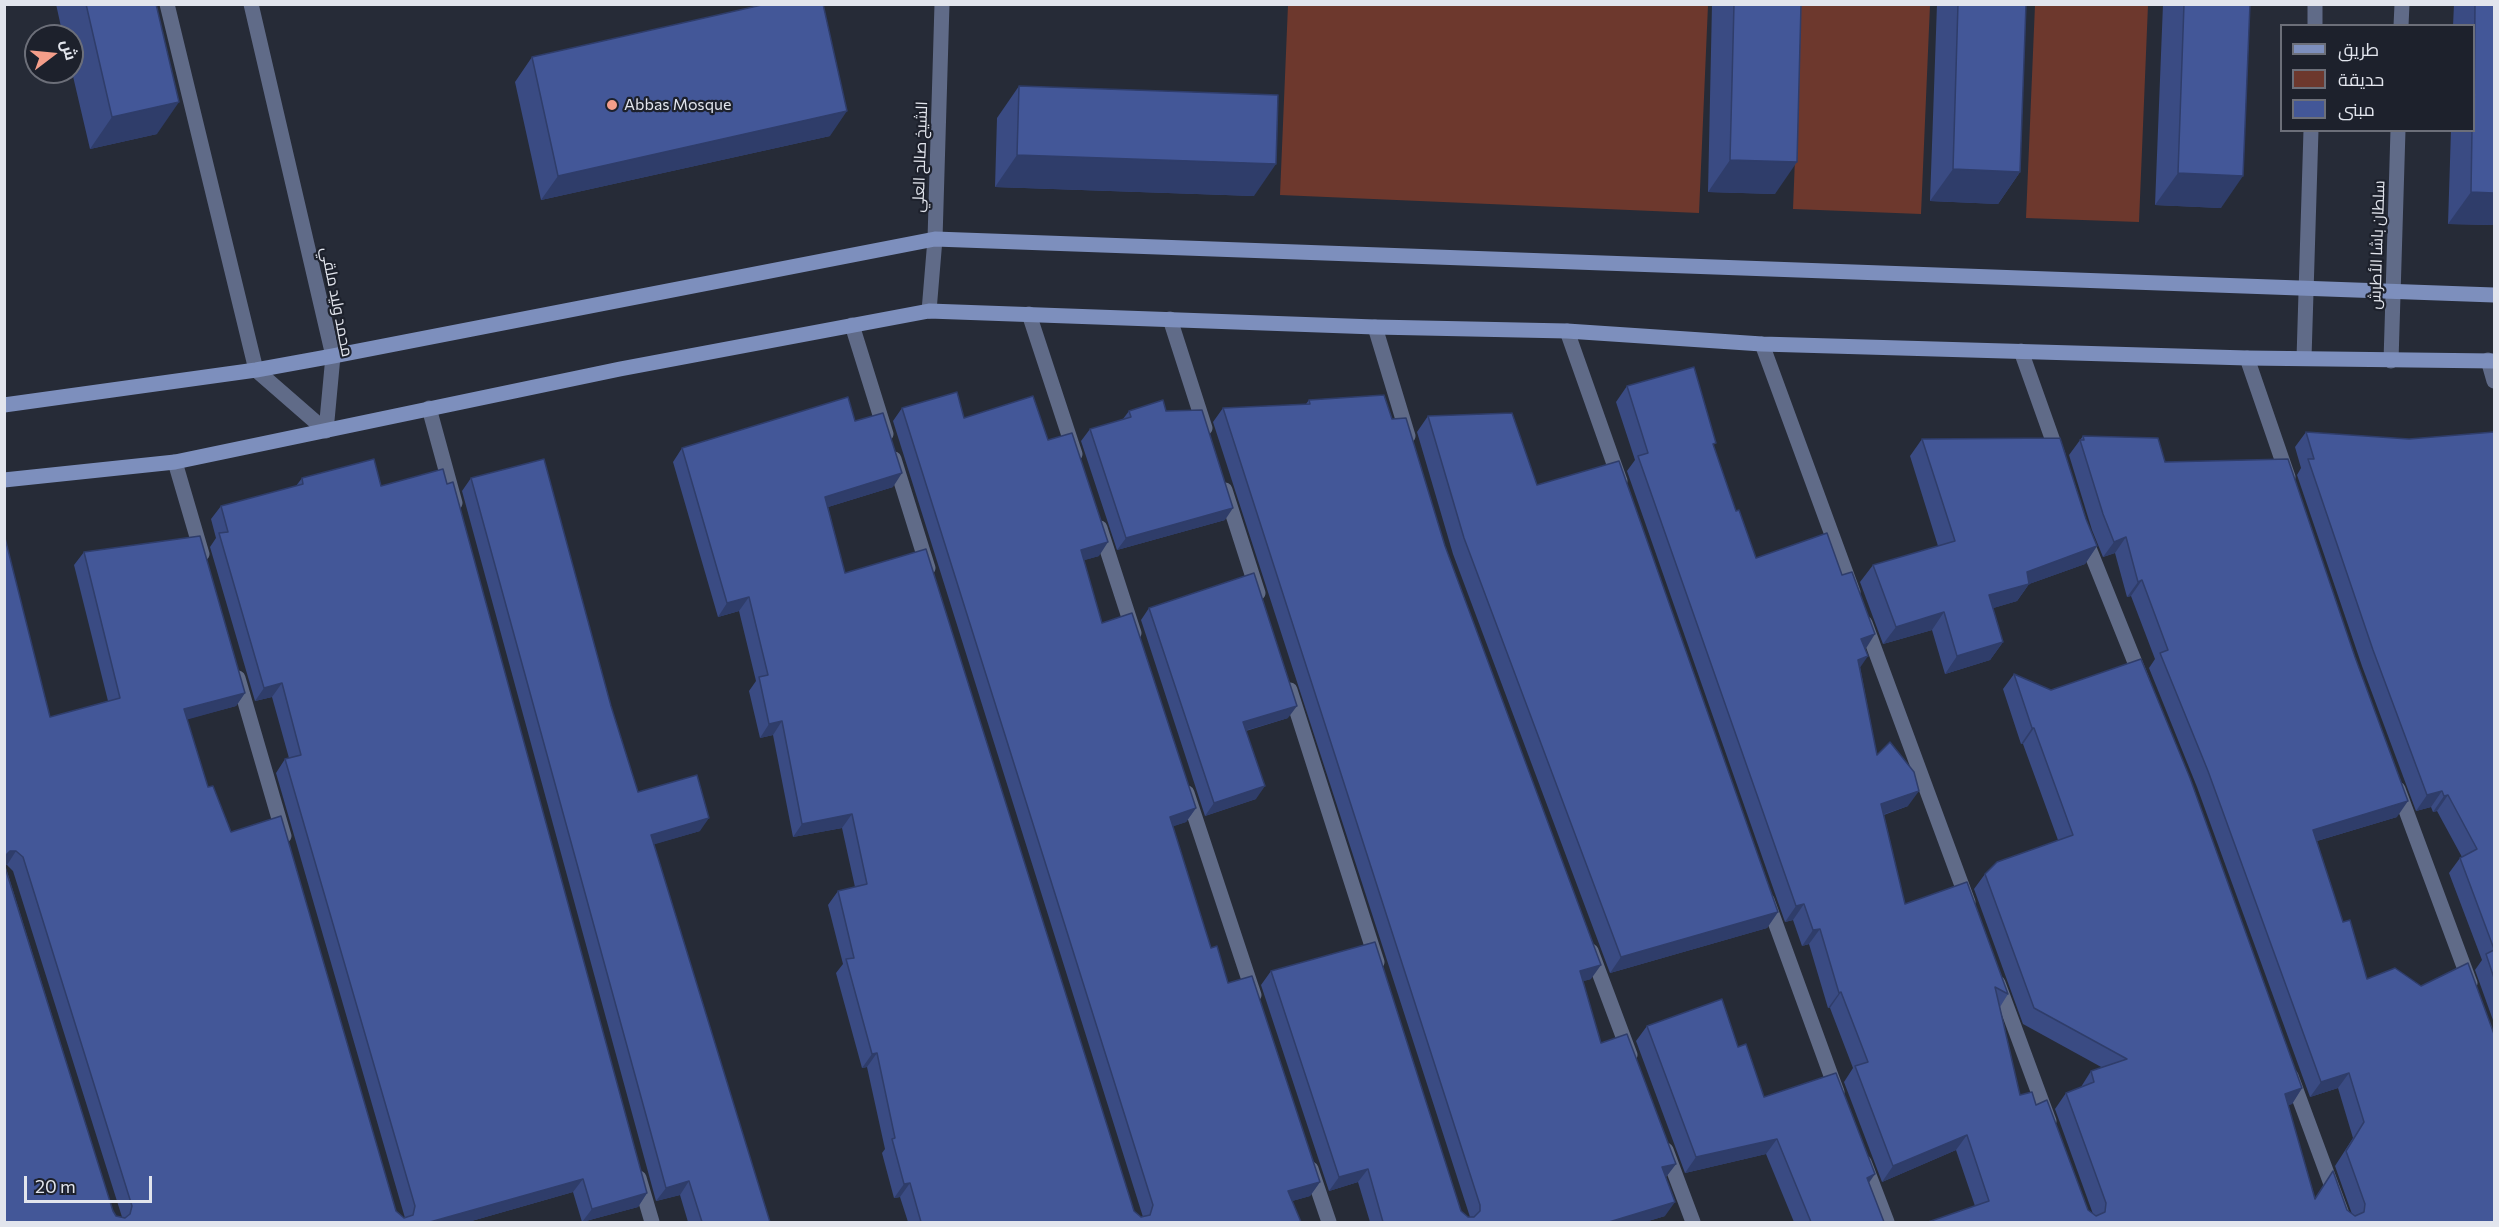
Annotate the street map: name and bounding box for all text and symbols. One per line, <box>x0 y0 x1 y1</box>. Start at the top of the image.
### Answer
north arrow <box>24 24 84 84</box>
legend <box>2280 24 2475 132</box>
text: ش <box>58 37 82 62</box>
text: طريق <box>2338 38 2379 60</box>
text: حديقة <box>2338 68 2384 90</box>
place label: Abbas Mosque <box>624 95 731 115</box>
marker: Abbas Mosque <box>605 98 619 112</box>
text: مبنى <box>2338 98 2375 120</box>
street label: الشيخ صالح العلي <box>908 101 932 213</box>
street label: سلطان باشا الأطرش <box>2365 180 2389 310</box>
street label: محمد وليد ملقي <box>317 246 357 358</box>
scale bar <box>27 1164 154 1202</box>
text: 20 m <box>35 1175 76 1197</box>

